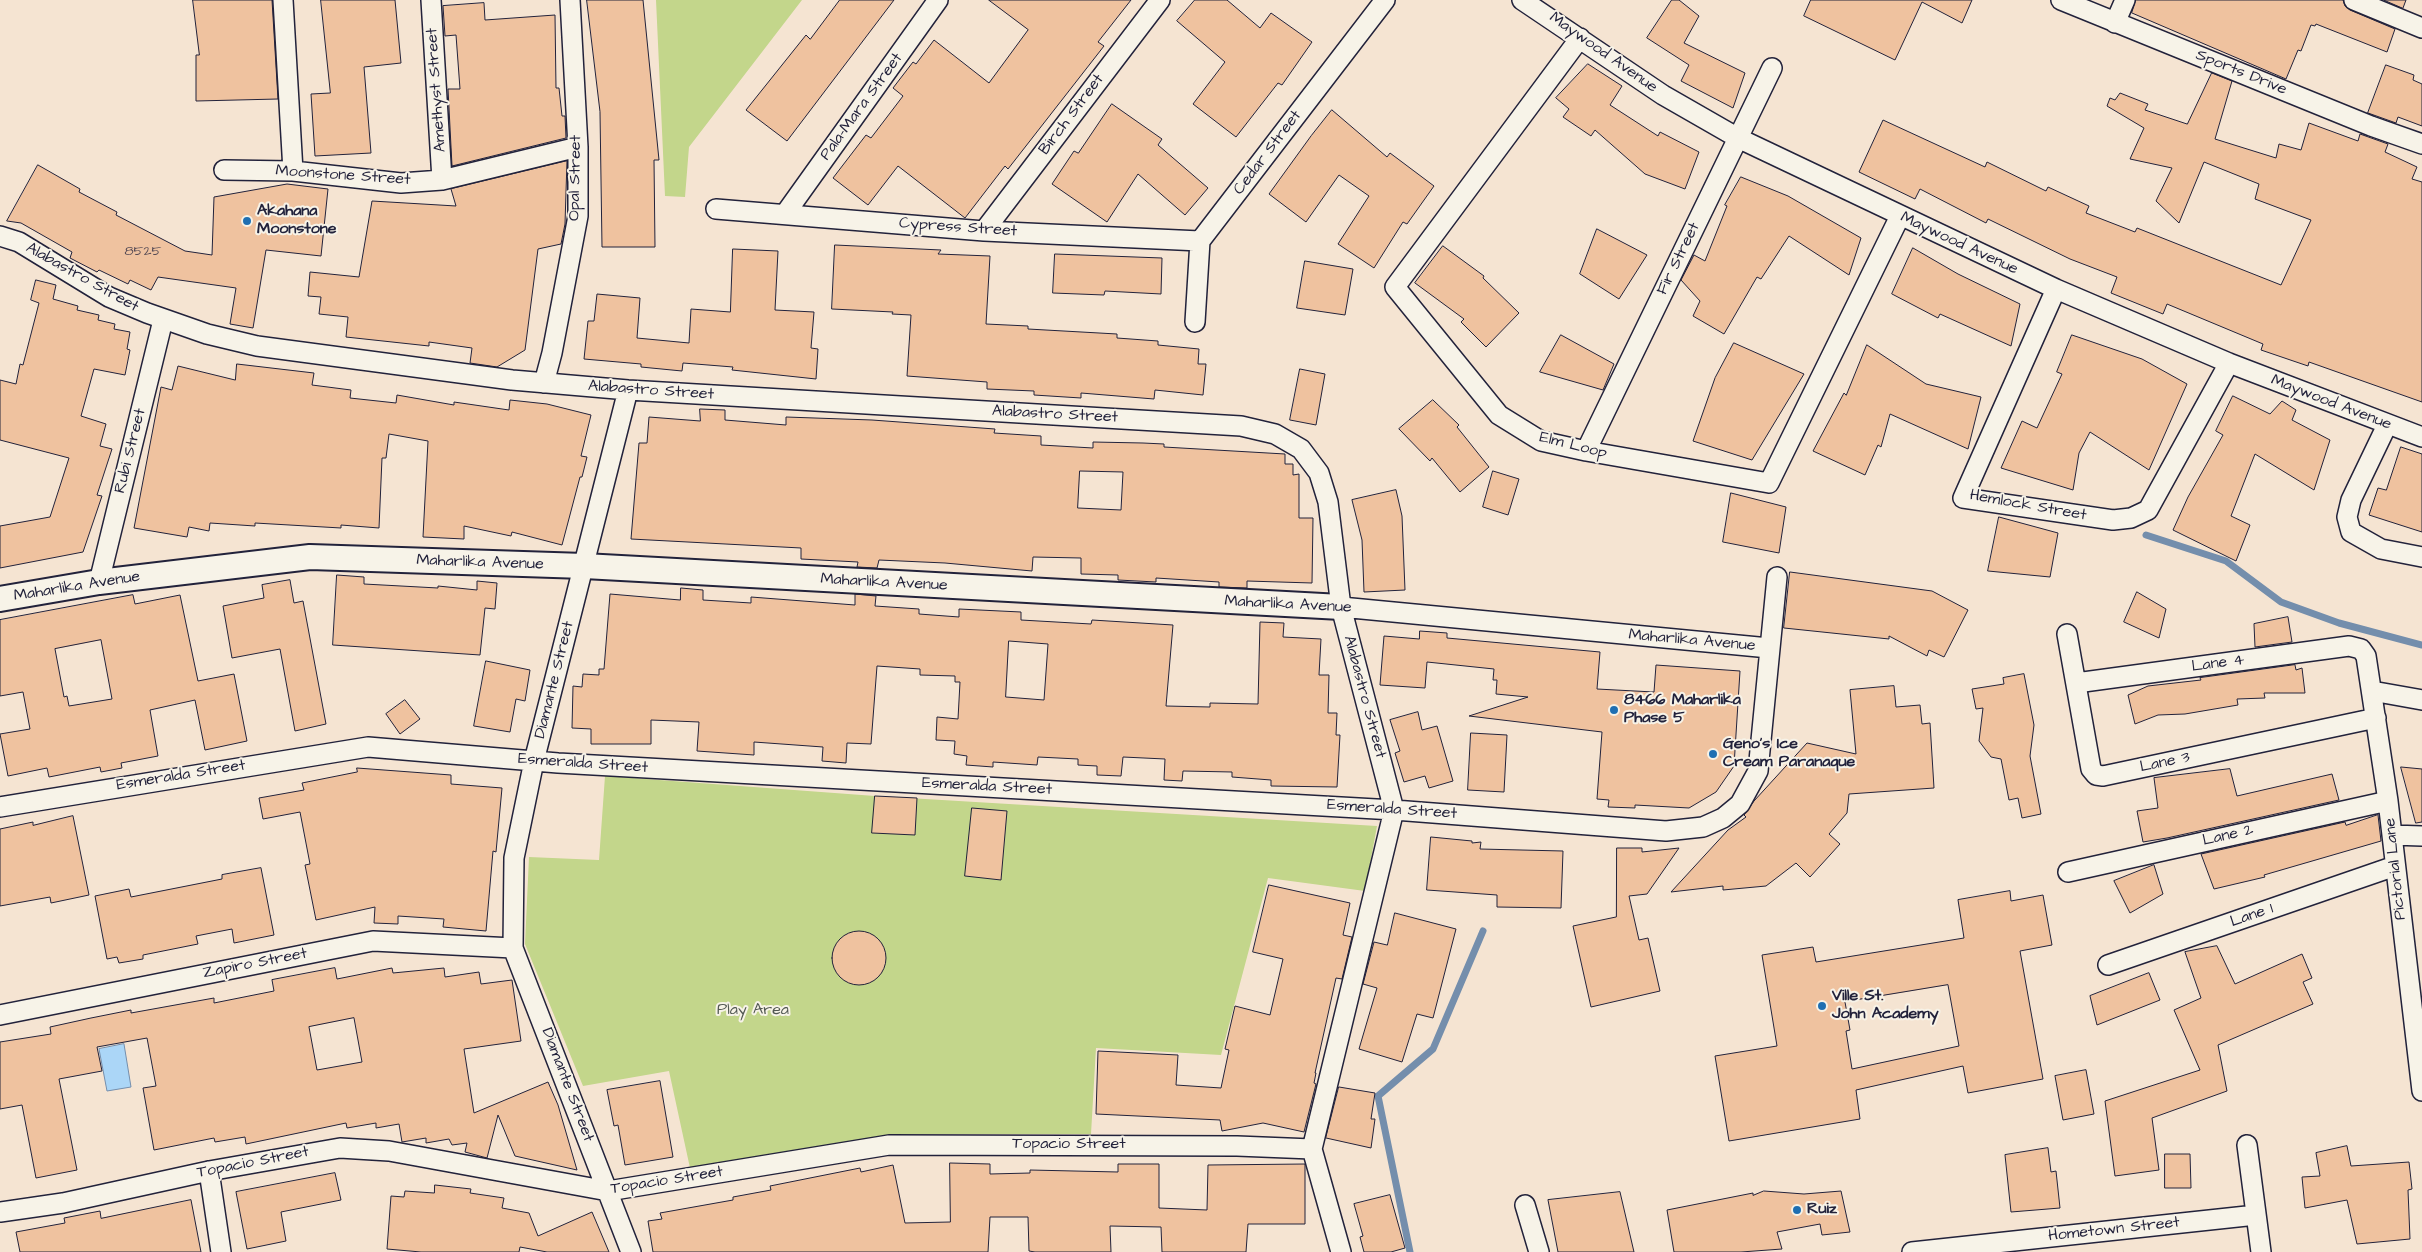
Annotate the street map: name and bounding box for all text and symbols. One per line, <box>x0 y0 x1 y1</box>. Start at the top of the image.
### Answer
street label: Maywood Avenue <box>1545 9 1661 97</box>
street label: Amethyst Street <box>423 27 451 153</box>
street label: Sports Drive <box>2193 46 2289 100</box>
street label: Pala-Mara Street <box>817 50 907 164</box>
street label: Birch Street <box>1035 71 1109 159</box>
street label: Cedar Street <box>1230 107 1306 199</box>
street label: Opal Street <box>566 135 586 221</box>
street label: Moonstone Street <box>275 162 411 190</box>
place label: Akahana Moonstone <box>257 202 336 240</box>
street label: Maywood Avenue <box>1897 208 2021 280</box>
street label: Cypress Street <box>898 214 1018 242</box>
marker: Akahana Moonstone <box>241 215 253 227</box>
street label: Fir Street <box>1653 220 1705 298</box>
street label: Alabastro Street <box>22 239 142 317</box>
house number: 8525 <box>125 244 161 260</box>
street label: Maywood Avenue <box>2268 371 2394 435</box>
street label: Alabastro Street <box>587 377 715 405</box>
street label: Alabastro Street <box>992 402 1118 428</box>
street label: Rubi Street <box>111 407 151 495</box>
street label: Elm Loop <box>1537 428 1609 464</box>
street label: Hemlock Street <box>1968 486 2088 526</box>
street label: Maharlika Avenue <box>416 551 544 575</box>
street label: Maharlika Avenue <box>13 568 141 606</box>
street label: Maharlika Avenue <box>820 570 948 596</box>
street label: Maharlika Avenue <box>1224 592 1352 618</box>
street label: Diamante Street <box>531 619 579 741</box>
street label: Maharlika Avenue <box>1628 626 1756 656</box>
street label: Alabastro Street <box>1338 634 1390 760</box>
street label: Lane 4 <box>2190 651 2246 677</box>
place label: 8466 Maharlika Phase 5 <box>1624 691 1741 729</box>
marker: 8466 Maharlika Phase 5 <box>1608 704 1620 716</box>
place label: Geno’s Ice Cream Paranaque <box>1723 735 1855 773</box>
marker: Geno’s Ice Cream Paranaque <box>1707 748 1719 760</box>
street label: Lane 3 <box>2138 748 2192 778</box>
street label: Esmeralda Street <box>517 750 649 778</box>
street label: Esmeralda Street <box>115 756 247 796</box>
street label: Esmeralda Street <box>921 774 1053 800</box>
street label: Esmeralda Street <box>1326 796 1458 824</box>
street label: Pictorial Lane <box>2381 817 2411 921</box>
street label: Lane 2 <box>2201 821 2255 851</box>
street label: Lane 1 <box>2228 900 2276 932</box>
street label: Zapiro Street <box>201 945 309 983</box>
place label: Ville St. John Academy <box>1832 987 1938 1025</box>
marker: Ville St. John Academy <box>1816 1000 1828 1012</box>
park label: Play Area <box>717 1001 789 1021</box>
street label: Diamante Street <box>536 1025 598 1145</box>
street label: Topacio Street <box>1012 1135 1126 1155</box>
street label: Topacio Street <box>196 1143 310 1183</box>
street label: Topacio Street <box>610 1163 724 1199</box>
place label: Ruiz <box>1807 1200 1837 1220</box>
marker: Ruiz <box>1791 1204 1803 1216</box>
street label: Hometown Street <box>2047 1214 2181 1246</box>

